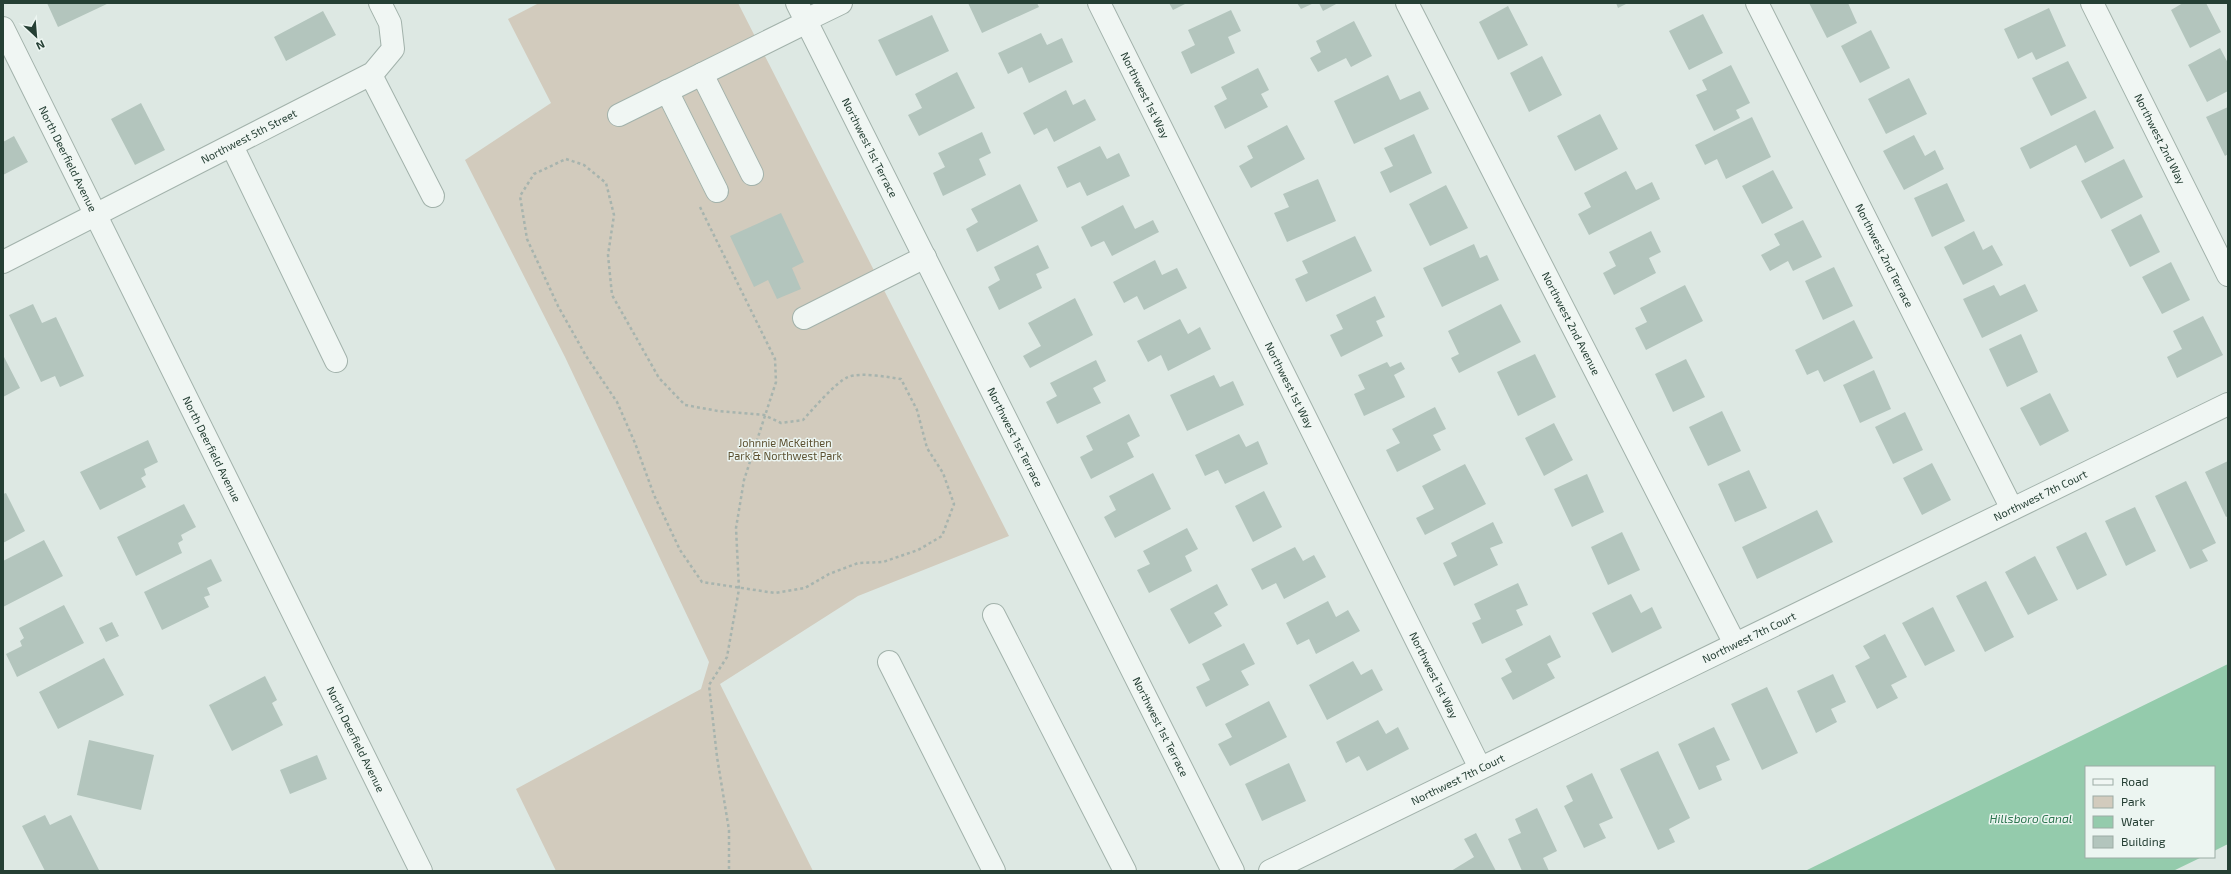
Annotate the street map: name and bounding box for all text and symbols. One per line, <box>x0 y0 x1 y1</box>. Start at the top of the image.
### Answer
north arrow <box>16 16 56 56</box>
text: N <box>34 38 47 53</box>
street label: Northwest 1st Way <box>1118 50 1172 141</box>
street label: Northwest 2nd Way <box>2132 91 2189 186</box>
street label: Northwest 1st Terrace <box>840 96 901 200</box>
street label: North Deerfield Avenue <box>37 104 100 214</box>
street label: Northwest 5th Street <box>198 106 299 166</box>
street label: Northwest 2nd Terrace <box>1853 201 1916 310</box>
street label: Northwest 2nd Avenue <box>1540 269 1603 377</box>
street label: Northwest 1st Way <box>1263 340 1317 431</box>
street label: Northwest 1st Terrace <box>985 385 1046 489</box>
street label: North Deerfield Avenue <box>181 394 244 504</box>
park label: Johnnie McKeithen Park & Northwest Park <box>728 436 843 462</box>
street label: Northwest 7th Court <box>1991 467 2089 523</box>
street label: Northwest 7th Court <box>1700 609 1798 665</box>
street label: Northwest 1st Way <box>1407 630 1461 721</box>
street label: Northwest 1st Terrace <box>1131 675 1192 779</box>
street label: North Deerfield Avenue <box>324 684 388 794</box>
street label: Northwest 7th Court <box>1409 751 1507 807</box>
legend <box>2085 766 2215 858</box>
text: Road <box>2121 774 2149 788</box>
text: Park <box>2121 794 2146 808</box>
water label: Hillsboro Canal <box>1990 811 2072 825</box>
text: Water <box>2121 814 2155 828</box>
text: Building <box>2121 834 2166 848</box>

